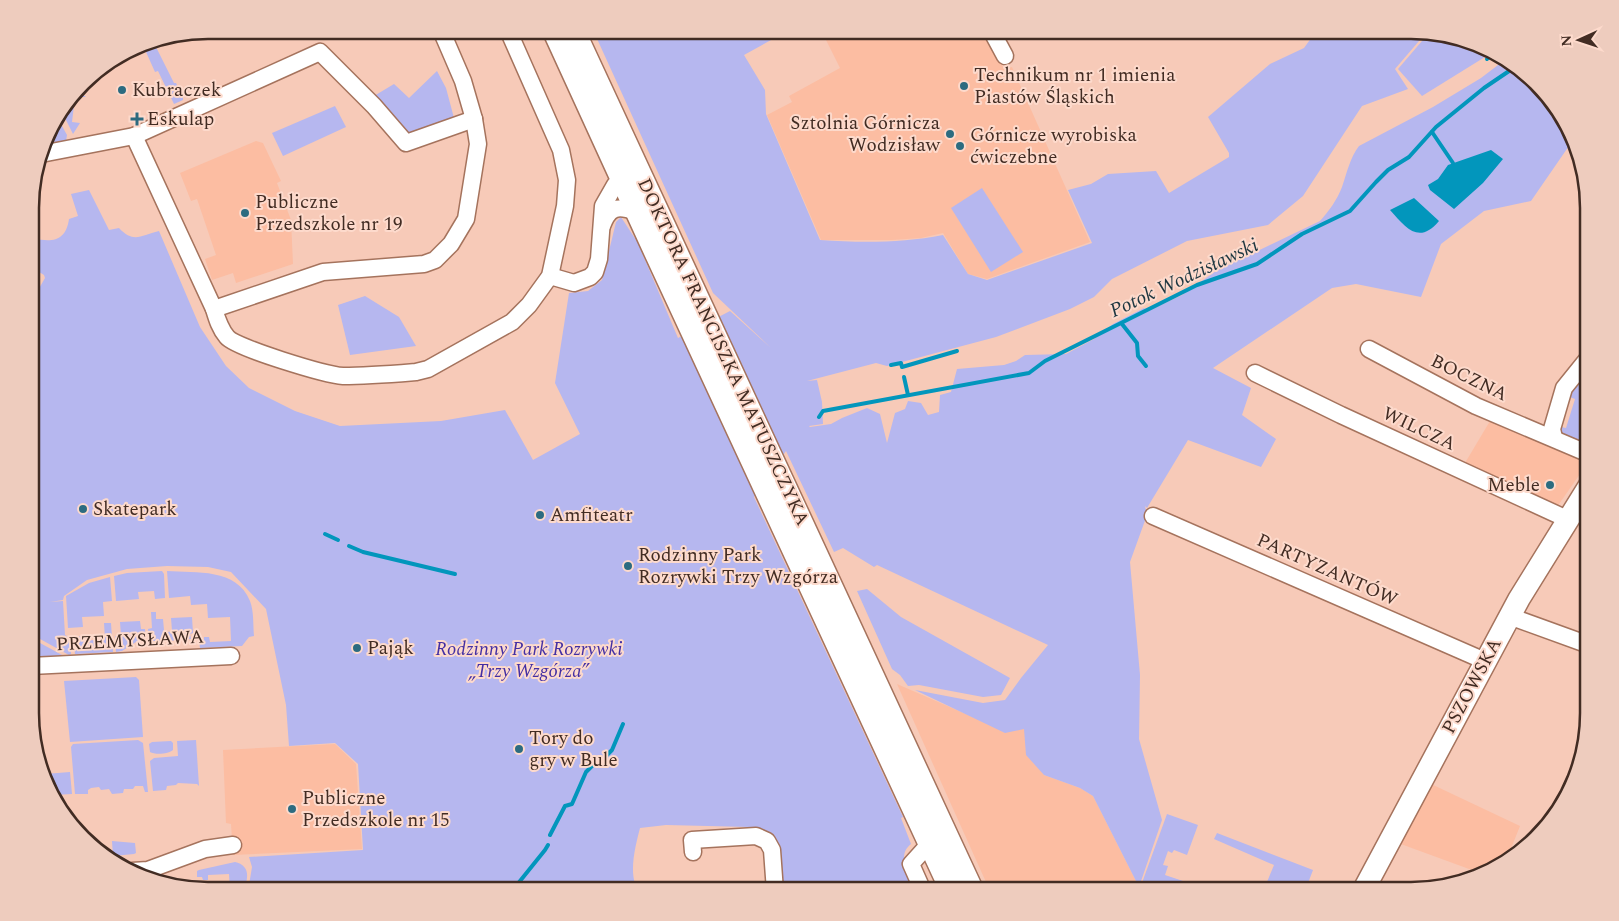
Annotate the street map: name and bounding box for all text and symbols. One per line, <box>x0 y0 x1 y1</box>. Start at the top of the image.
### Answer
north arrow <box>1554 15 1604 65</box>
text: N <box>1556 34 1577 47</box>
place label: Technikum nr 1 imienia Piastów Śląskich <box>974 61 1176 112</box>
place label: Kubraczek <box>132 76 222 105</box>
marker: Technikum nr 1 imienia Piastów Śląskich <box>958 80 970 92</box>
marker: Kubraczek <box>116 84 128 96</box>
place label: Eskulap <box>147 105 214 134</box>
place label: Sztolnia Górnicza Wodzisław <box>790 109 941 160</box>
marker: Eskulap <box>131 113 143 125</box>
place label: Górnicze wyrobiska ćwiczebne <box>970 121 1138 172</box>
marker: Sztolnia Górnicza Wodzisław <box>944 128 956 140</box>
marker: Górnicze wyrobiska ćwiczebne <box>954 140 966 152</box>
street label: DOKTORA FRANCISZKA MATUSZCZYKA <box>629 173 817 531</box>
place label: Publiczne Przedszkole nr 19 <box>255 188 403 239</box>
marker: Publiczne Przedszkole nr 19 <box>239 207 251 219</box>
water label: Potok Wodzisławski <box>1105 230 1264 326</box>
street label: BOCZNA <box>1425 347 1513 409</box>
street label: WILCZA <box>1377 399 1461 459</box>
place label: Meble <box>1487 471 1540 500</box>
marker: Meble <box>1544 479 1556 491</box>
place label: Skatepark <box>93 495 177 524</box>
place label: Amfiteatr <box>550 501 633 530</box>
marker: Skatepark <box>77 503 89 515</box>
marker: Amfiteatr <box>534 509 546 521</box>
street label: PARTYZANTÓW <box>1252 526 1402 614</box>
place label: Rodzinny Park Rozrywki Trzy Wzgórza <box>638 541 839 592</box>
marker: Rodzinny Park Rozrywki Trzy Wzgórza <box>622 560 634 572</box>
street label: PRZEMYSŁAWA <box>55 623 205 659</box>
street label: PSZOWSKA <box>1435 633 1509 739</box>
place label: Pająk <box>367 634 414 663</box>
park label: Rodzinny Park Rozrywki „Trzy Wzgórza” <box>435 635 623 686</box>
marker: Pająk <box>351 642 363 654</box>
place label: Tory do gry w Bule <box>529 724 618 775</box>
marker: Tory do gry w Bule <box>513 743 525 755</box>
place label: Publiczne Przedszkole nr 15 <box>302 784 450 835</box>
marker: Publiczne Przedszkole nr 15 <box>286 803 298 815</box>

